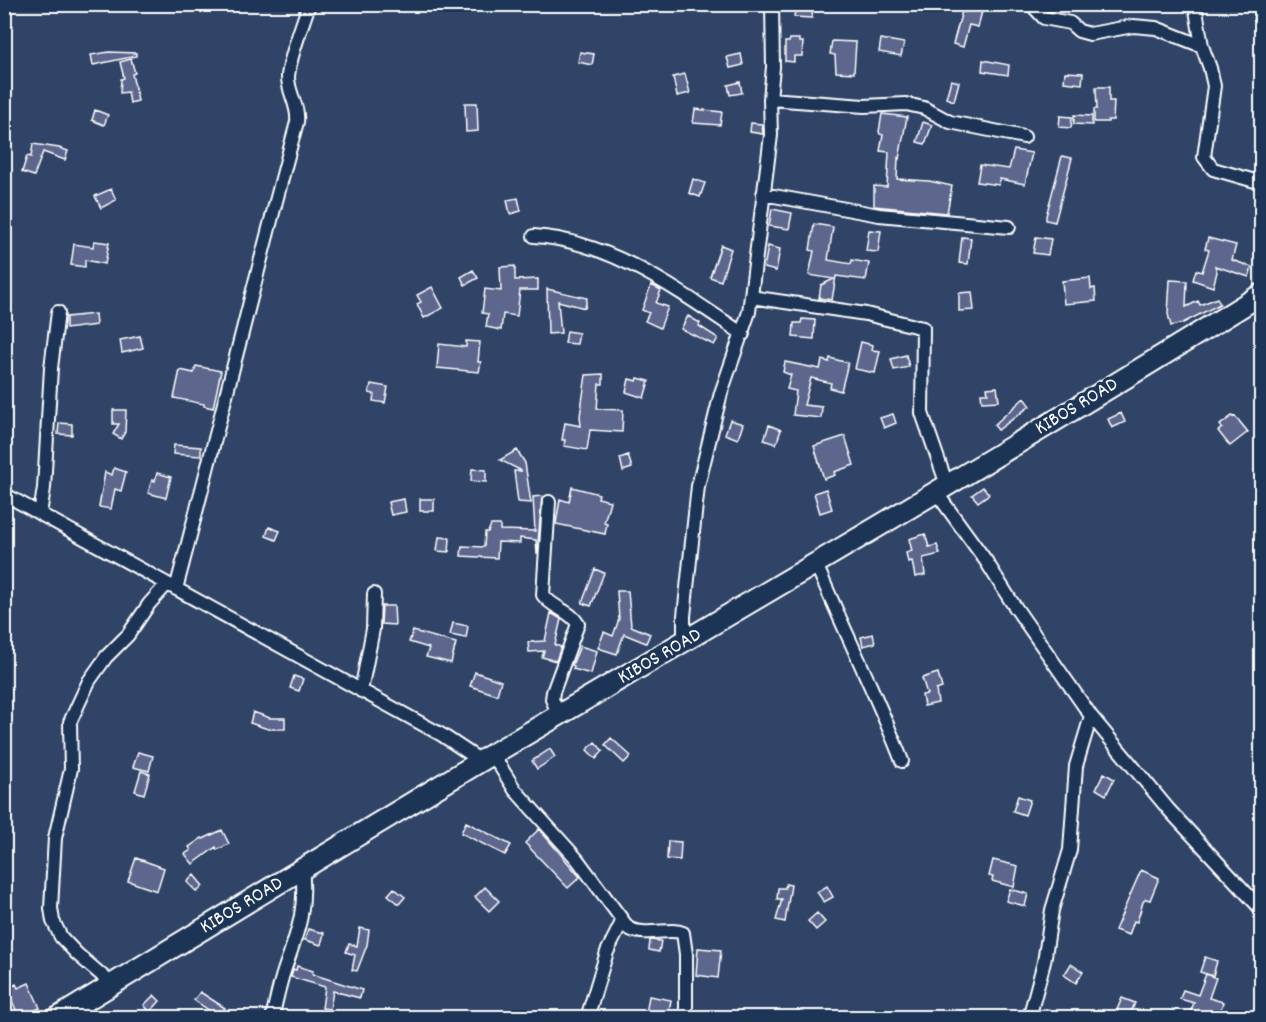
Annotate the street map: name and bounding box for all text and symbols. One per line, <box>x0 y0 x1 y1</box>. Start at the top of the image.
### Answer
street label: KIBOS ROAD <box>1030 371 1124 443</box>
street label: KIBOS ROAD <box>613 622 707 692</box>
street label: KIBOS ROAD <box>195 870 289 942</box>

